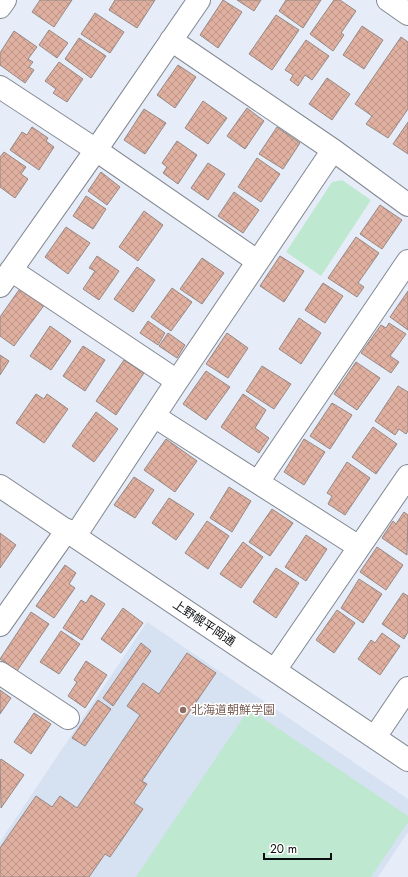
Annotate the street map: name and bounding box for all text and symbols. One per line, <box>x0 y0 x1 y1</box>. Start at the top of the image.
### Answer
street label: 上野幌平岡通 <box>169 595 239 651</box>
place label: 北海道朝鮮学園 <box>191 701 275 719</box>
marker: 北海道朝鮮学園 <box>178 705 188 715</box>
scale bar <box>264 835 331 861</box>
text: 20 m <box>270 840 297 858</box>

